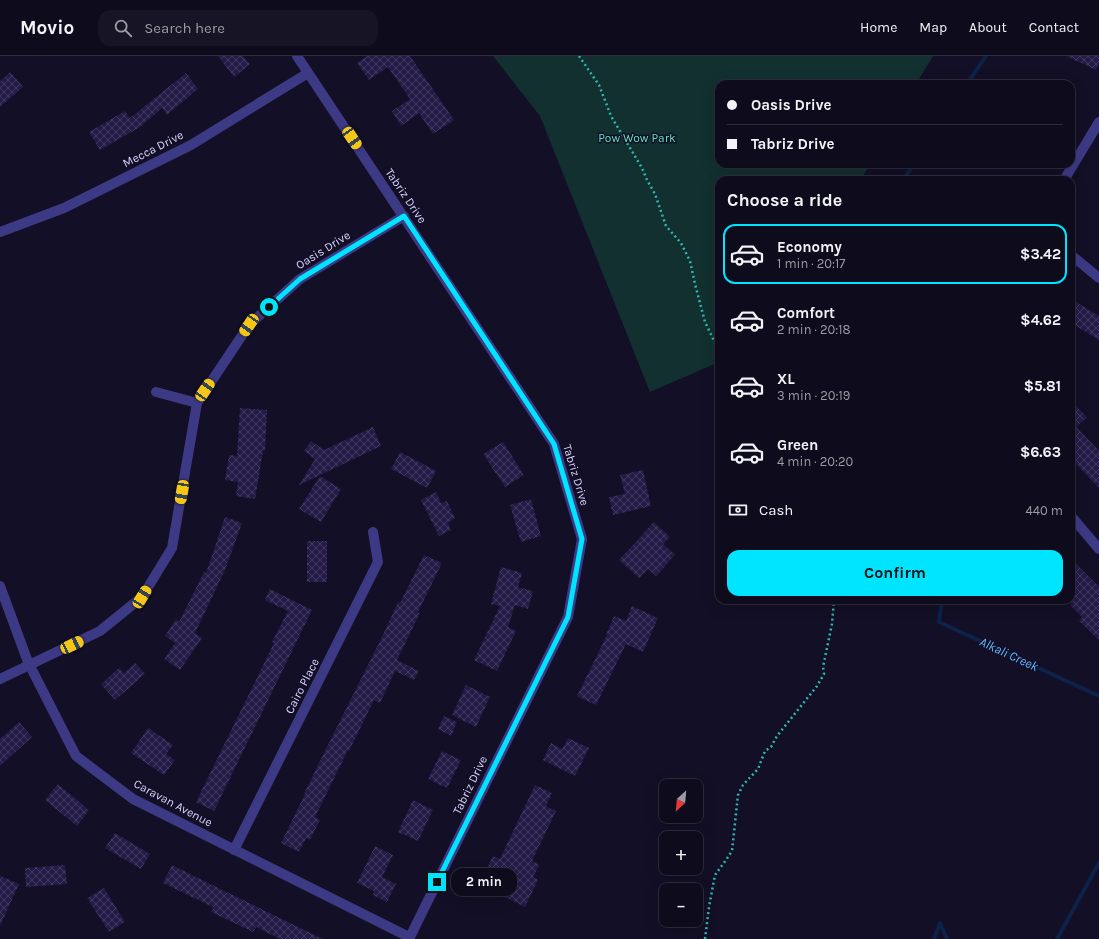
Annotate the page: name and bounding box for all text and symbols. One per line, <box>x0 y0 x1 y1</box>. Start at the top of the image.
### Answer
search box <box>98 10 378 46</box>
text: Movio <box>20 17 74 39</box>
icon: search <box>112 17 134 39</box>
text: Search here <box>144 19 225 37</box>
text: Home <box>860 19 897 36</box>
text: Map <box>919 19 947 36</box>
text: About <box>969 19 1007 36</box>
text: Contact <box>1029 19 1079 36</box>
text: Oasis Drive <box>751 96 831 114</box>
car <box>340 125 364 151</box>
street label: Mecca Drive <box>120 128 186 170</box>
park label: Pow Wow Park <box>598 131 676 145</box>
text: Tabriz Drive <box>751 135 834 153</box>
street label: Tabriz Drive <box>383 166 429 226</box>
text: Choose a ride <box>727 189 842 211</box>
street label: Oasis Drive <box>293 228 353 272</box>
icon: car <box>729 236 765 272</box>
text: Economy <box>777 238 842 256</box>
text: $3.42 <box>1020 245 1061 263</box>
text: 1 min · 20:17 <box>777 256 845 271</box>
route start <box>260 298 278 316</box>
icon: car <box>729 302 765 338</box>
text: Comfort <box>777 304 835 322</box>
text: $4.62 <box>1020 311 1061 329</box>
car <box>237 312 261 338</box>
text: 2 min · 20:18 <box>777 322 851 337</box>
icon: car <box>729 368 765 404</box>
text: XL <box>777 370 795 388</box>
car <box>193 377 217 403</box>
text: $5.81 <box>1024 377 1061 395</box>
text: 3 min · 20:19 <box>777 388 850 403</box>
icon: car <box>729 434 765 470</box>
text: Green <box>777 436 818 454</box>
street label: Tabriz Drive <box>560 443 592 507</box>
text: $6.63 <box>1020 443 1061 461</box>
text: 4 min · 20:20 <box>777 454 853 469</box>
car <box>174 479 190 505</box>
icon: cash <box>727 499 749 521</box>
text: Cash <box>759 501 793 519</box>
text: 440 m <box>1026 503 1063 518</box>
button: Confirm <box>727 550 1063 596</box>
car <box>131 584 153 610</box>
car <box>59 634 85 656</box>
water label: Alkali Creek <box>977 634 1041 674</box>
street label: Cairo Place <box>282 656 322 716</box>
street label: Tabriz Drive <box>450 754 490 816</box>
street label: Caravan Avenue <box>131 776 215 830</box>
north arrow <box>659 779 703 823</box>
map controls <box>659 779 703 927</box>
button: + <box>659 831 703 875</box>
callout: 2 min <box>451 868 517 896</box>
route end <box>428 873 446 891</box>
text: 2 min <box>466 874 502 889</box>
button: − <box>659 883 703 927</box>

